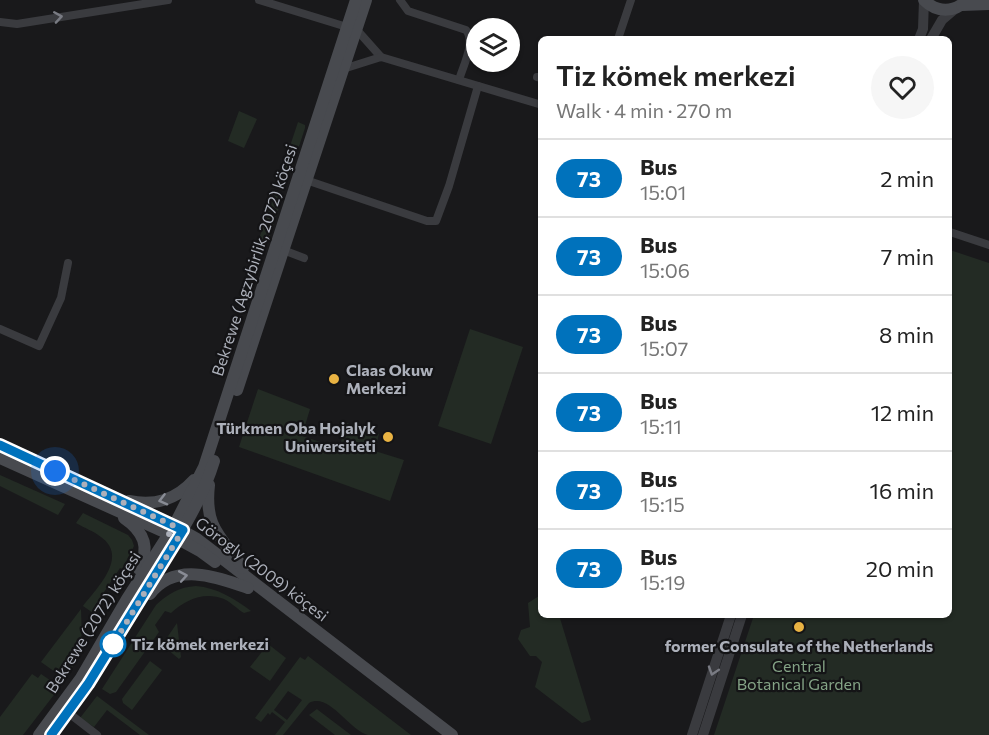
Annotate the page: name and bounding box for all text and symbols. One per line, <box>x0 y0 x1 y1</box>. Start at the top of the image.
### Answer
one-way arrow <box>53 12 62 24</box>
map controls <box>466 18 520 72</box>
button: layers <box>466 18 520 72</box>
button: heart <box>871 56 934 119</box>
text: Tiz kömek merkezi <box>556 58 796 92</box>
text: Walk · 4 min · 270 m <box>556 98 732 122</box>
street label: Bekrewe (Agzybirlik, 2072) köçesi <box>207 142 300 378</box>
text: Bus <box>640 153 677 180</box>
text: 2 min <box>880 165 934 192</box>
text: 73 <box>577 166 601 191</box>
text: 15:01 <box>640 180 686 204</box>
text: Bus <box>640 231 677 258</box>
text: 7 min <box>881 243 934 270</box>
text: 73 <box>577 244 601 269</box>
text: 15:06 <box>640 258 690 282</box>
text: Bus <box>640 309 677 336</box>
text: 8 min <box>879 321 934 348</box>
text: 73 <box>577 322 601 347</box>
text: 15:07 <box>640 336 688 360</box>
place label: Claas Okuw Merkezi <box>346 360 434 397</box>
marker: Claas Okuw Merkezi <box>327 372 341 386</box>
text: Bus <box>640 387 677 414</box>
text: 12 min <box>871 399 934 426</box>
text: 73 <box>577 400 601 425</box>
text: 15:11 <box>640 414 682 438</box>
place label: Türkmen Oba Hojalyk Uniwersiteti <box>216 418 377 455</box>
marker: Türkmen Oba Hojalyk Uniwersiteti <box>381 430 395 444</box>
your location <box>40 456 70 486</box>
text: Bus <box>640 465 677 492</box>
text: 16 min <box>870 477 934 504</box>
text: 73 <box>577 478 601 503</box>
text: 15:15 <box>640 492 685 516</box>
one-way arrow <box>158 493 168 506</box>
street label: Görogly (2009) köçesi <box>192 513 332 625</box>
text: Bus <box>640 543 677 570</box>
street label: Bekrewe (2072) köçesi <box>41 547 144 696</box>
text: 20 min <box>866 555 934 582</box>
text: 73 <box>577 556 601 581</box>
one-way arrow <box>178 570 188 582</box>
text: 15:19 <box>640 570 685 594</box>
marker: former Consulate of the Netherlands <box>792 620 806 634</box>
marker: Tiz kömek merkezi <box>100 631 126 657</box>
place label: Tiz kömek merkezi <box>131 634 269 653</box>
place label: former Consulate of the Netherlands <box>665 636 933 655</box>
park label: Central Botanical Garden <box>737 656 861 693</box>
one-way arrow <box>708 665 720 676</box>

